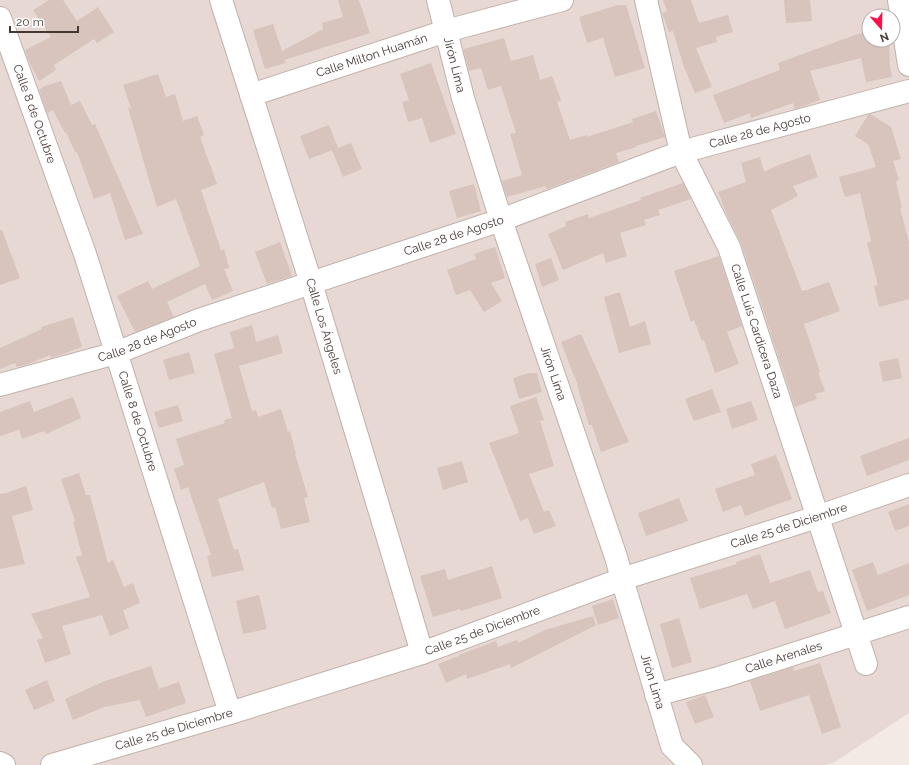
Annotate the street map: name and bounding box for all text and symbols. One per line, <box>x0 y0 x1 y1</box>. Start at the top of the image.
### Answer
scale bar <box>10 8 78 34</box>
north arrow <box>861 8 901 48</box>
text: 20 m <box>16 15 44 29</box>
text: N <box>878 29 890 44</box>
street label: Calle Milton Huamán <box>314 31 429 80</box>
street label: Jirón Lima <box>441 36 468 94</box>
street label: Calle 8 de Octubre <box>10 62 59 165</box>
street label: Calle 28 de Agosto <box>708 111 812 151</box>
street label: Calle 28 de Agosto <box>402 213 506 259</box>
street label: Calle Luis Cardicera Daza <box>728 262 785 400</box>
street label: Calle Los Ángeles <box>303 276 345 376</box>
street label: Calle 28 de Agosto <box>96 315 198 365</box>
street label: Jirón Lima <box>538 344 569 403</box>
street label: Calle 8 de Octubre <box>115 369 160 473</box>
street label: Calle 25 de Diciembre <box>729 500 849 551</box>
street label: Calle 25 de Diciembre <box>423 603 542 658</box>
street label: Calle Arenales <box>743 638 824 676</box>
street label: Jirón Lima <box>638 652 668 711</box>
street label: Calle 25 de Diciembre <box>113 706 234 753</box>

